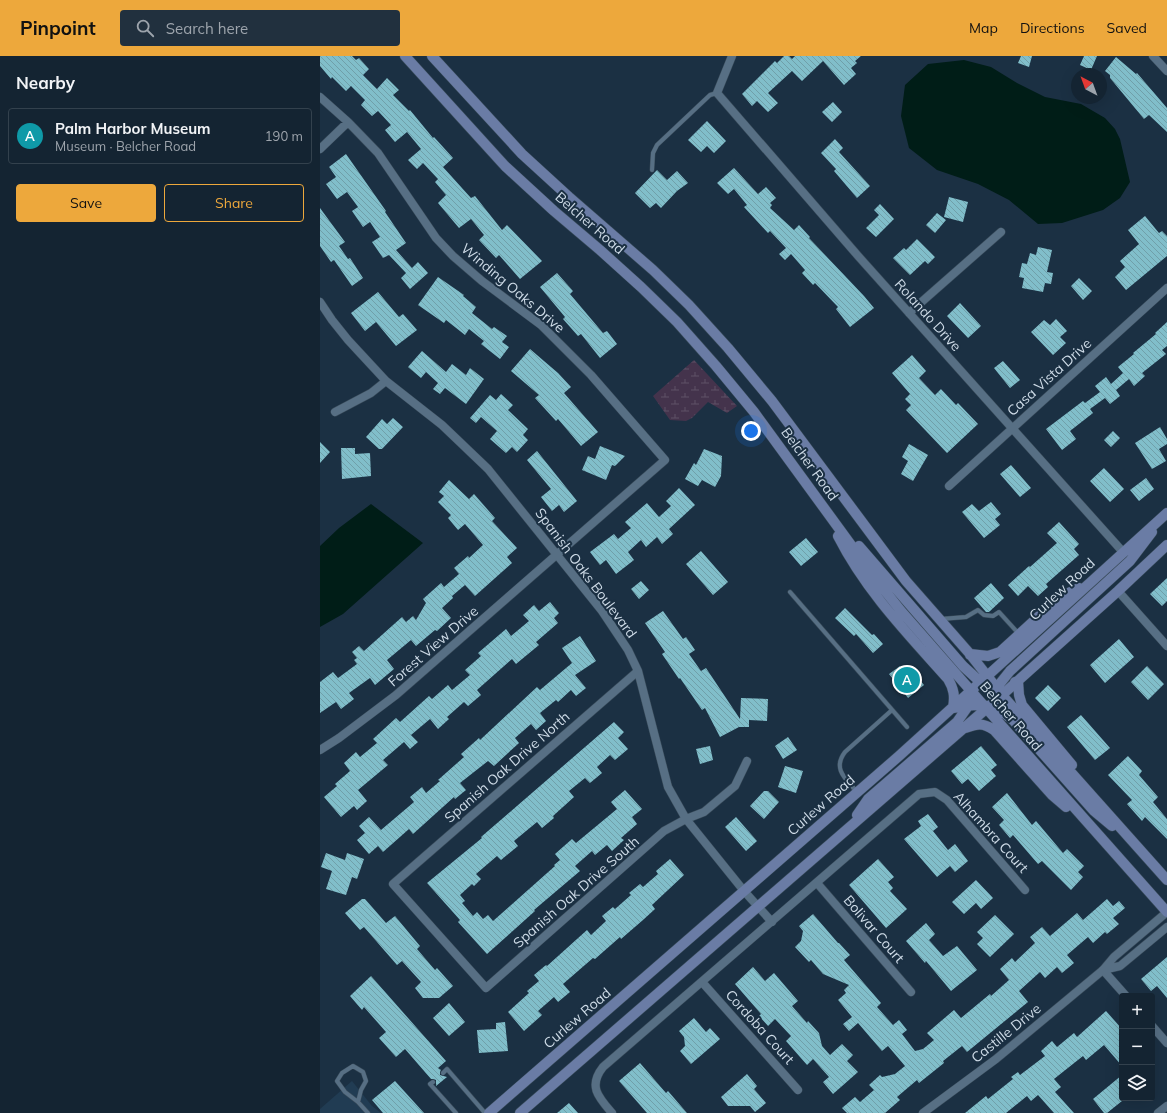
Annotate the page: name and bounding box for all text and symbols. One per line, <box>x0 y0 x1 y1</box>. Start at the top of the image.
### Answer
search box <box>120 10 400 46</box>
text: Pinpoint <box>20 16 96 40</box>
icon: search <box>134 17 156 39</box>
text: Search here <box>166 19 248 38</box>
text: Map <box>969 19 998 37</box>
text: Directions <box>1020 19 1085 37</box>
text: Saved <box>1107 19 1147 37</box>
north arrow <box>1071 68 1107 104</box>
text: Nearby <box>16 72 75 93</box>
text: Palm Harbor Museum <box>55 119 211 138</box>
text: A <box>25 128 35 144</box>
text: 190 m <box>265 128 303 144</box>
text: Museum · Belcher Road <box>55 138 196 154</box>
button: Save <box>16 184 156 222</box>
button: Share <box>164 184 304 222</box>
street label: Belcher Road <box>552 188 628 258</box>
street label: Winding Oaks Drive <box>457 239 569 337</box>
street label: Rolando Drive <box>891 275 965 355</box>
street label: Casa Vista Drive <box>1003 334 1095 420</box>
your location <box>741 421 761 441</box>
street label: Belcher Road <box>777 424 843 504</box>
street label: Spanish Oaks Boulevard <box>531 504 641 642</box>
street label: Curlew Road <box>1025 554 1099 624</box>
street label: Forest View Drive <box>384 602 482 690</box>
pin: A <box>894 665 920 695</box>
street label: Belcher Road <box>976 678 1046 754</box>
street label: Spanish Oak Drive North <box>441 708 573 826</box>
street label: Curlew Road <box>784 771 858 839</box>
street label: Alhambra Court <box>950 788 1032 877</box>
street label: Spanish Oak Drive South <box>509 832 643 952</box>
street label: Bolivar Court <box>840 891 908 967</box>
street label: Curlew Road <box>540 984 614 1052</box>
street label: Cordoba Court <box>722 986 798 1068</box>
map controls <box>1119 993 1155 1101</box>
button: + <box>1119 993 1155 1029</box>
street label: Castille Drive <box>967 999 1045 1067</box>
button: − <box>1119 1029 1155 1065</box>
button: layers <box>1119 1065 1155 1101</box>

